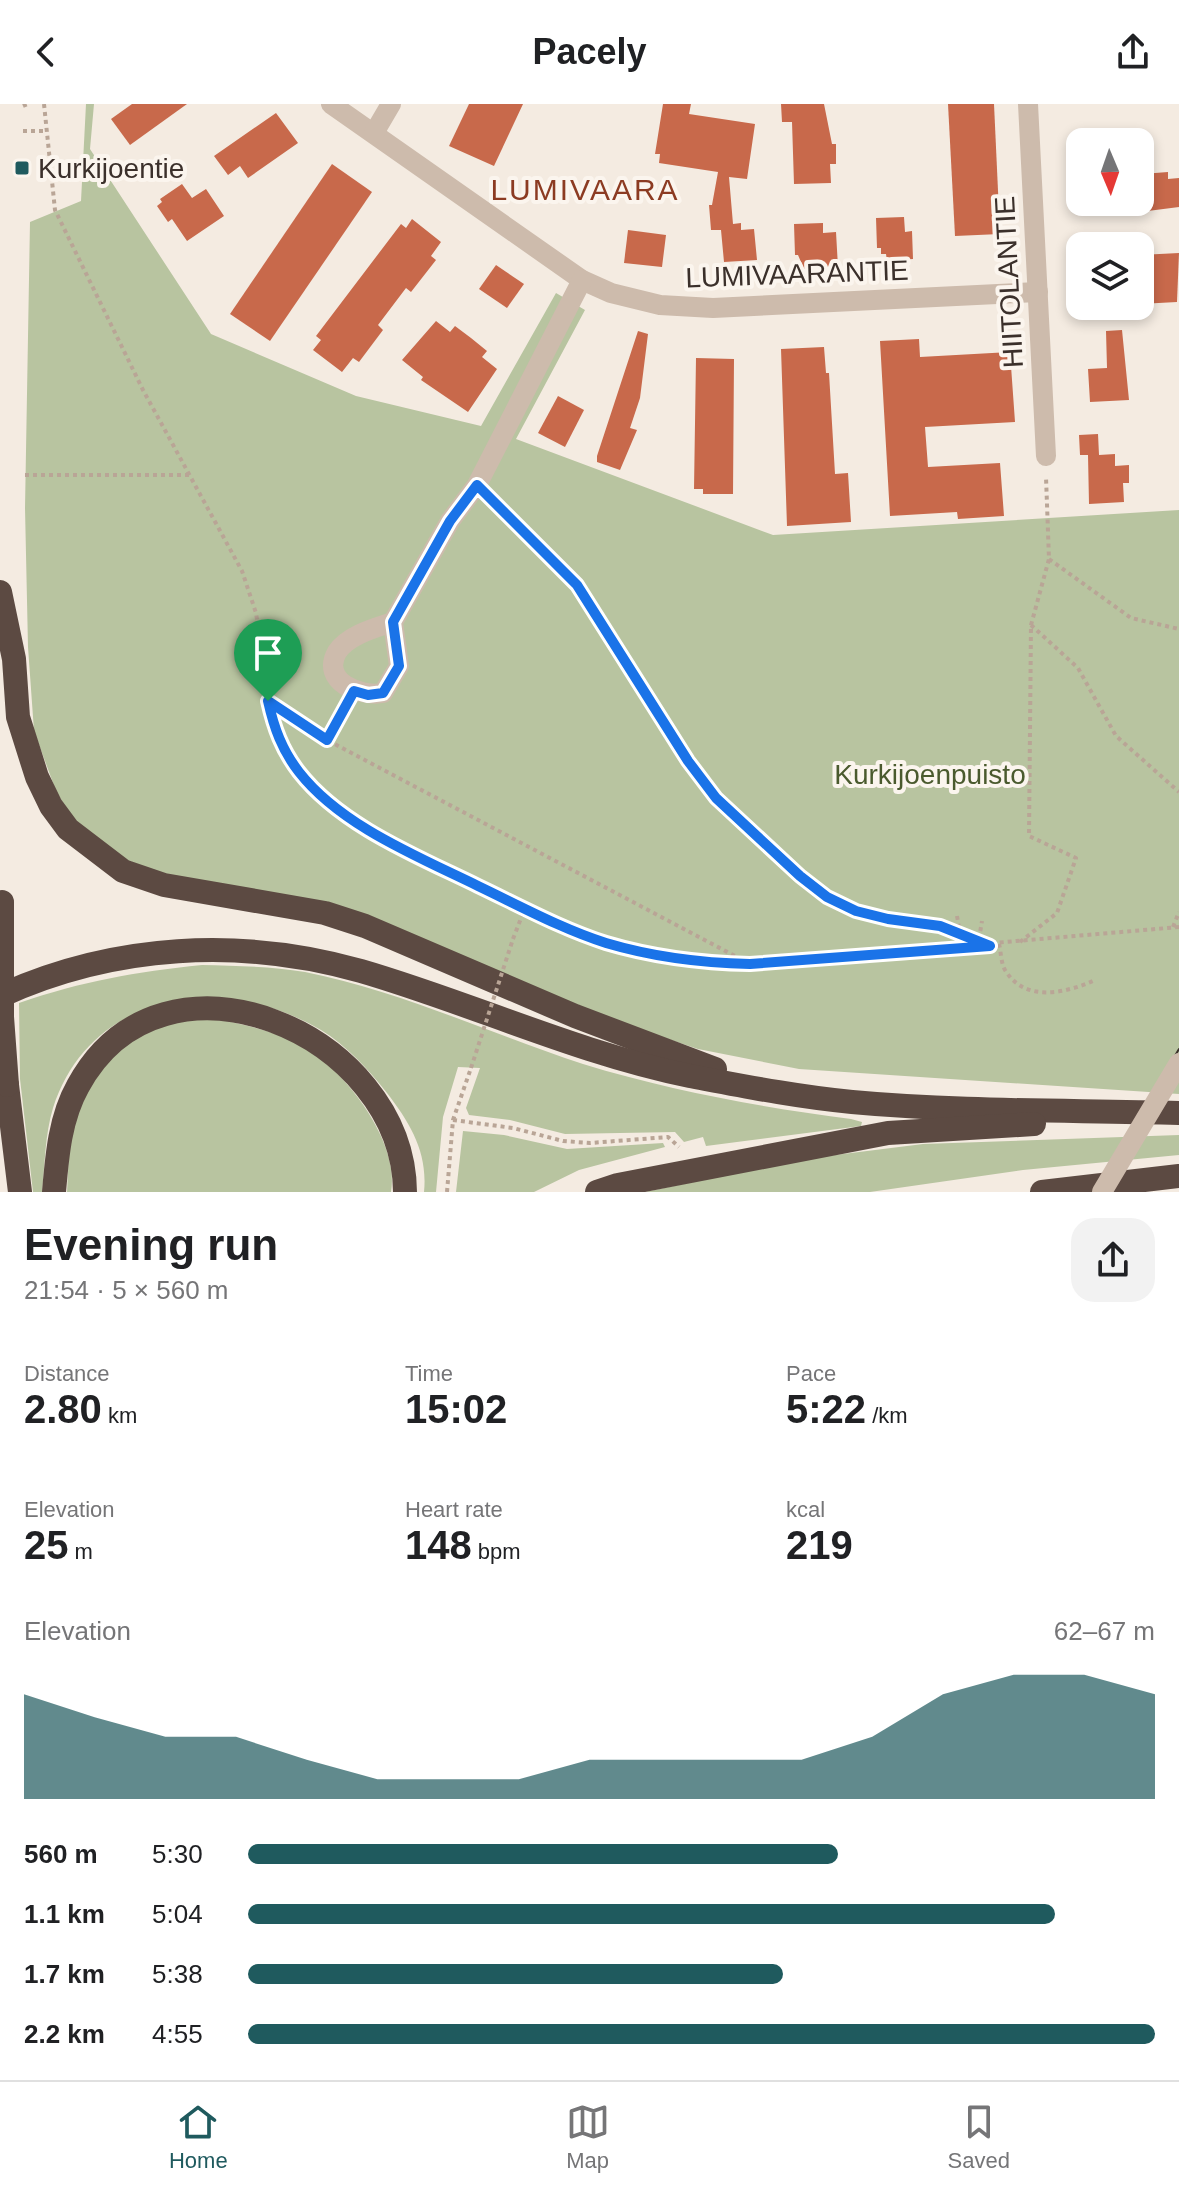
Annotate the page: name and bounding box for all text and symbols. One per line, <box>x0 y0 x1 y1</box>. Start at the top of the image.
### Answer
icon: back <box>24 30 68 74</box>
icon: share <box>1111 30 1155 74</box>
text: Pacely <box>532 31 647 72</box>
north arrow <box>1066 128 1154 216</box>
map controls <box>1066 128 1154 320</box>
place label: Kurkijoentie <box>38 153 184 184</box>
marker: Kurkijoentie <box>13 159 31 177</box>
district label: LUMIVAARA <box>490 173 680 206</box>
street label: HIITOLANTIE <box>989 195 1029 369</box>
button: layers <box>1066 232 1154 320</box>
street label: LUMIVAARANTIE <box>685 255 909 293</box>
pin <box>234 619 302 701</box>
icon: arrive <box>246 631 290 675</box>
park label: Kurkijoenpuisto <box>834 759 1026 790</box>
button: share <box>1071 1218 1155 1302</box>
text: Evening run <box>24 1220 278 1269</box>
text: 21:54 · 5 × 560 m <box>24 1275 229 1305</box>
text: Distance <box>24 1361 110 1386</box>
text: Time <box>405 1361 453 1386</box>
text: Pace <box>786 1361 836 1386</box>
text: 2.80 <box>24 1387 102 1431</box>
text: 15:02 <box>405 1387 507 1431</box>
text: 5:22 <box>786 1387 866 1431</box>
text: km <box>102 1403 137 1428</box>
text: /km <box>866 1403 908 1428</box>
text: Elevation <box>24 1497 115 1522</box>
text: Heart rate <box>405 1497 503 1522</box>
text: kcal <box>786 1497 825 1522</box>
text: 25 <box>24 1523 69 1567</box>
text: 148 <box>405 1523 472 1567</box>
text: 219 <box>786 1523 853 1567</box>
text: m <box>69 1539 93 1564</box>
text: bpm <box>472 1539 521 1564</box>
text: Elevation <box>24 1616 131 1646</box>
text: 62–67 m <box>1054 1616 1155 1646</box>
text: 560 m <box>24 1839 98 1869</box>
text: 5:30 <box>152 1839 203 1869</box>
text: 1.1 km <box>24 1899 105 1929</box>
text: 5:04 <box>152 1899 203 1929</box>
text: 1.7 km <box>24 1959 105 1989</box>
text: 5:38 <box>152 1959 203 1989</box>
text: 2.2 km <box>24 2019 105 2049</box>
text: 4:55 <box>152 2019 203 2049</box>
tab: Home <box>169 2100 228 2174</box>
tab: Map <box>566 2100 610 2174</box>
tab: Saved <box>948 2100 1010 2174</box>

